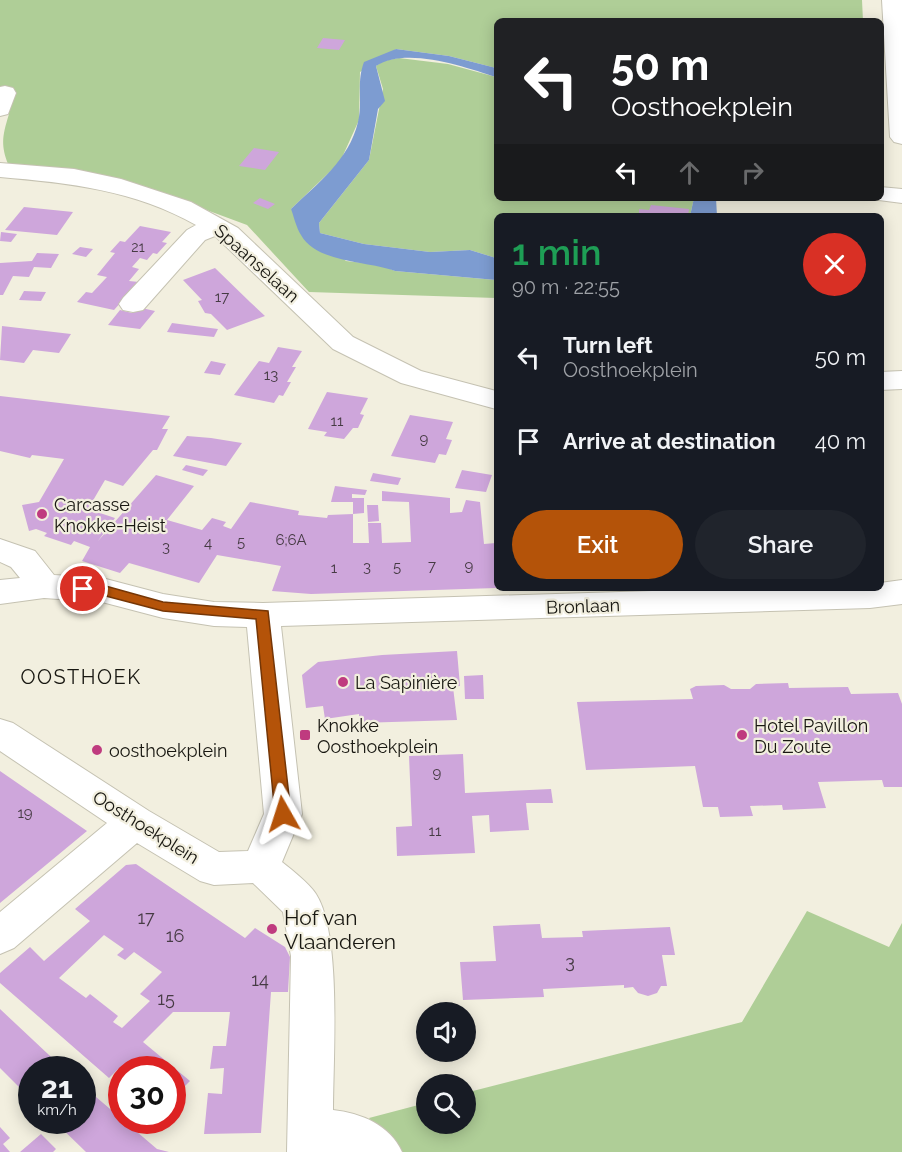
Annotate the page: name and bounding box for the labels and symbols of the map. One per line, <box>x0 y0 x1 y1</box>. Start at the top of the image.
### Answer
street label: Spaanselaan <box>210 220 304 306</box>
house number: 21 <box>131 239 145 255</box>
house number: 17 <box>215 288 229 306</box>
house number: 13 <box>264 366 278 384</box>
house number: 11 <box>331 412 344 430</box>
house number: 9 <box>420 430 429 448</box>
place label: Carcasse Knokke-Heist <box>54 494 166 536</box>
marker: Carcasse Knokke-Heist <box>35 507 49 521</box>
house number: 6;6A <box>275 531 307 549</box>
house number: 5 <box>237 533 245 551</box>
house number: 4 <box>204 534 212 552</box>
house number: 3 <box>162 538 170 556</box>
house number: 7 <box>428 557 436 575</box>
house number: 9 <box>465 557 474 575</box>
house number: 3 <box>363 558 371 576</box>
house number: 5 <box>393 558 401 576</box>
house number: 1 <box>331 559 338 577</box>
pin <box>57 563 108 614</box>
street label: Bronlaan <box>546 594 620 618</box>
district label: OOSTHOEK <box>20 665 142 689</box>
place label: La Sapinière <box>355 672 458 693</box>
marker: La Sapinière <box>336 675 350 689</box>
place label: Knokke Oosthoekplein <box>317 715 438 757</box>
place label: Hotel Pavillon Du Zoute <box>754 715 868 757</box>
marker: Knokke Oosthoekplein <box>298 728 312 742</box>
marker: Hotel Pavillon Du Zoute <box>735 728 749 742</box>
place label: oosthoekplein <box>109 740 227 761</box>
marker: oosthoekplein <box>90 743 104 757</box>
house number: 9 <box>433 764 442 782</box>
position arrow <box>251 782 315 846</box>
street label: Oosthoekplein <box>89 786 203 868</box>
house number: 19 <box>17 804 33 822</box>
house number: 11 <box>429 822 442 840</box>
place label: Hof van Vlaanderen <box>284 905 396 954</box>
house number: 17 <box>137 907 155 928</box>
marker: Hof van Vlaanderen <box>265 922 279 936</box>
house number: 16 <box>166 925 184 946</box>
house number: 3 <box>565 951 575 972</box>
house number: 14 <box>251 969 269 990</box>
house number: 15 <box>157 988 175 1009</box>
speed limit sign: 30 <box>108 1056 186 1134</box>

